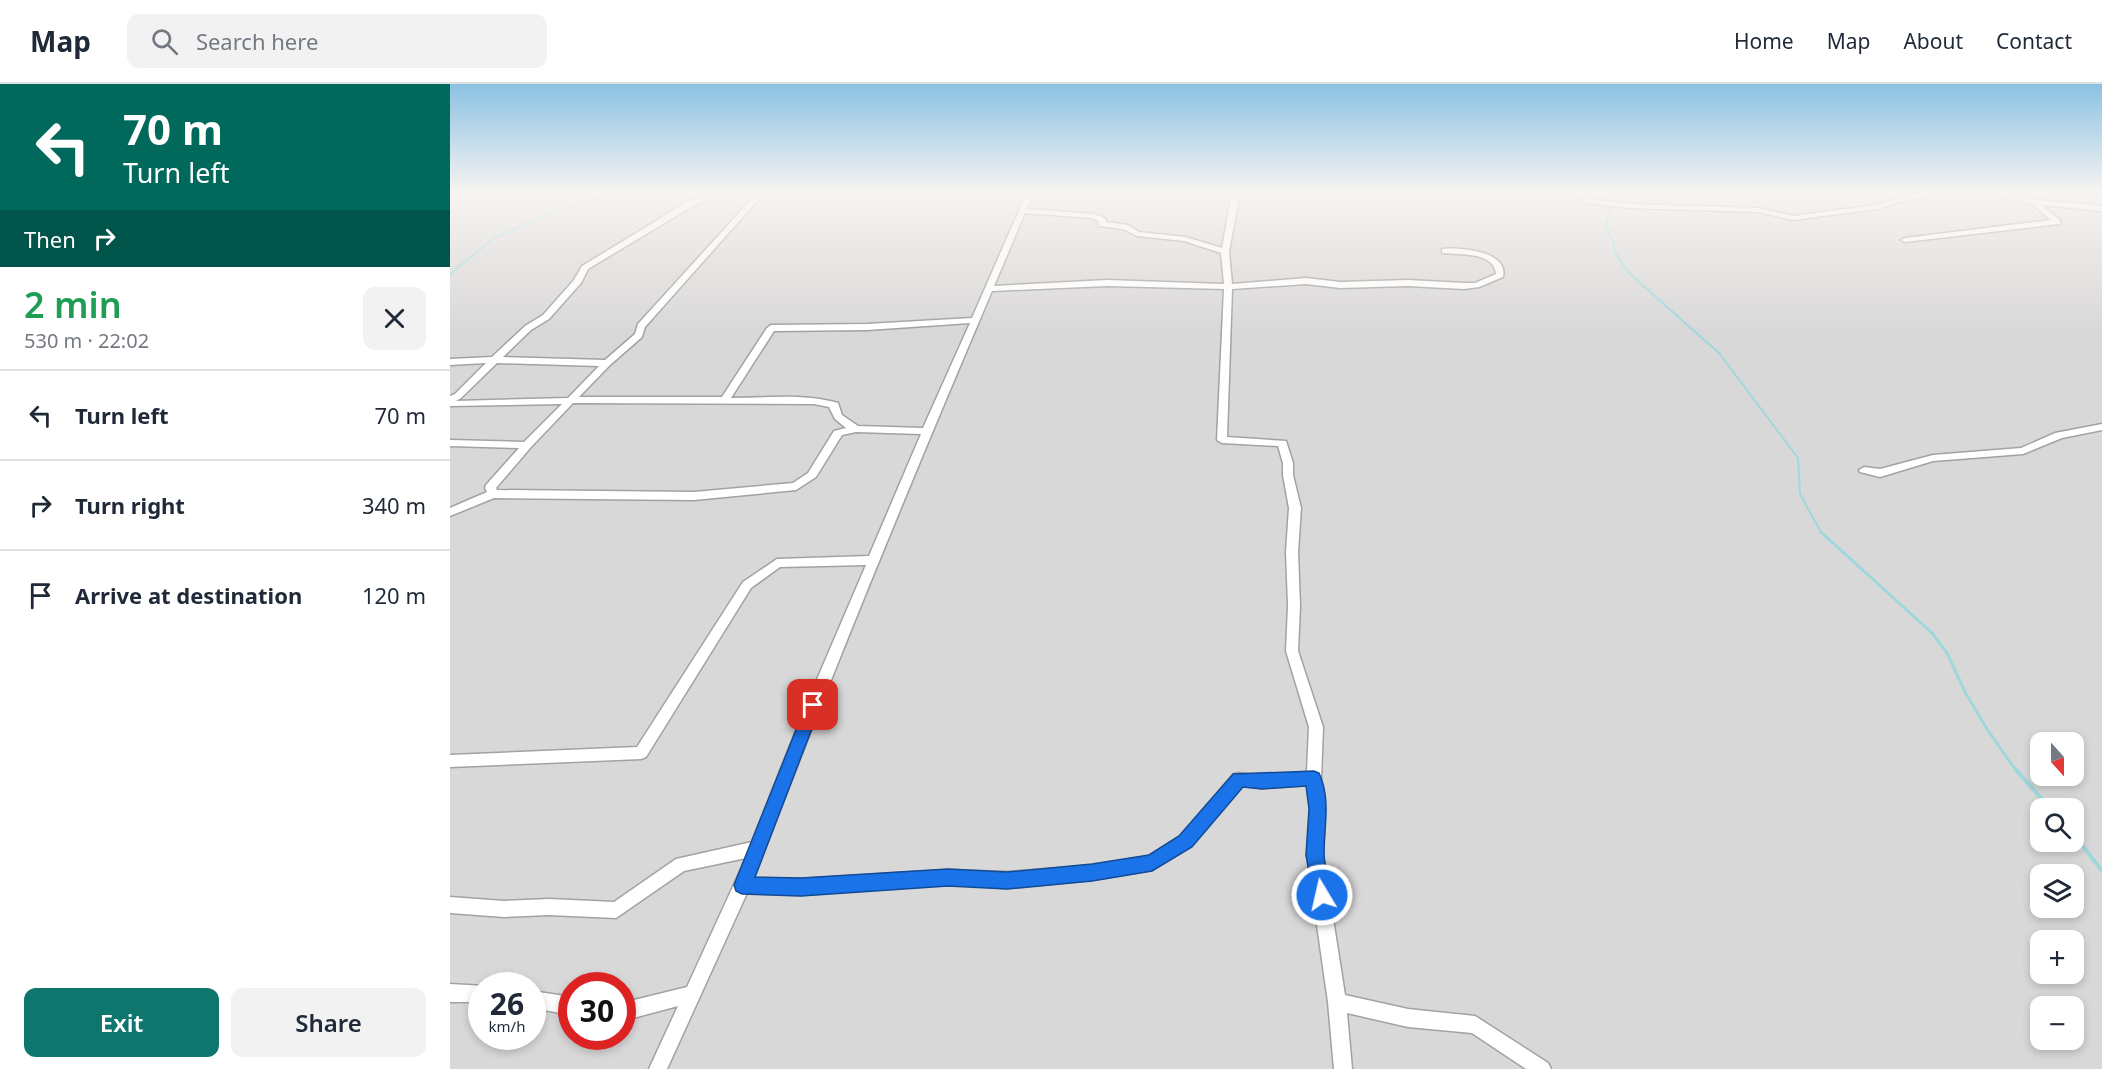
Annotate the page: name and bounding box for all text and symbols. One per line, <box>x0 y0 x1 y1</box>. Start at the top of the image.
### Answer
search box <box>127 14 547 68</box>
text: Map <box>30 22 91 60</box>
icon: search <box>148 25 181 58</box>
text: Search here <box>196 26 318 56</box>
text: Home <box>1734 27 1794 55</box>
text: Map <box>1827 27 1870 55</box>
text: About <box>1903 27 1963 55</box>
text: Contact <box>1996 27 2072 55</box>
text: 70 m <box>123 100 223 157</box>
icon: left <box>24 108 102 186</box>
text: Turn left <box>123 154 229 191</box>
icon: right <box>88 222 121 255</box>
text: Then <box>24 224 76 254</box>
text: 2 min <box>24 280 122 329</box>
button: close <box>363 287 426 350</box>
text: 530 m · 22:02 <box>24 327 149 354</box>
icon: left <box>24 399 57 432</box>
text: Turn left <box>75 400 169 430</box>
text: 70 m <box>375 400 426 430</box>
icon: right <box>24 489 57 522</box>
text: Turn right <box>75 490 185 520</box>
text: 340 m <box>362 490 426 520</box>
icon: arrive <box>24 579 57 612</box>
text: Arrive at destination <box>75 580 302 610</box>
text: 120 m <box>362 580 426 610</box>
pin <box>787 679 838 730</box>
icon: arrive <box>796 688 829 721</box>
north arrow <box>2030 732 2084 786</box>
map controls <box>2030 732 2084 1050</box>
button: search <box>2030 798 2084 852</box>
position arrow <box>1290 863 1354 927</box>
button: layers <box>2030 864 2084 918</box>
button: + <box>2030 930 2084 984</box>
speed limit sign: 30 <box>558 972 636 1050</box>
text: 26 <box>490 983 524 1024</box>
button: Exit <box>24 988 219 1057</box>
button: Share <box>231 988 426 1057</box>
button: − <box>2030 996 2084 1050</box>
text: km/h <box>489 1016 525 1036</box>

